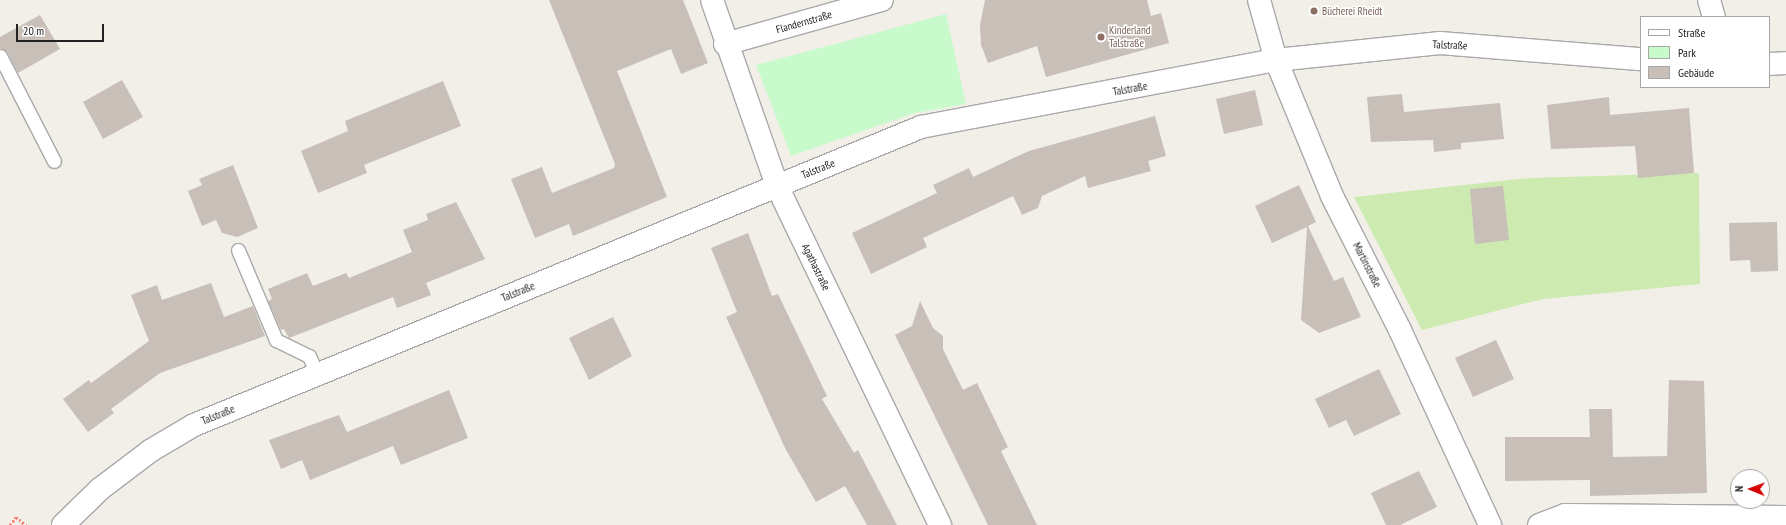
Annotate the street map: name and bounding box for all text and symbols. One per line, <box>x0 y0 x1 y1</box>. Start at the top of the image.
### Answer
place label: Bücherei Rheidt <box>1322 4 1382 18</box>
marker: Bücherei Rheidt <box>1309 6 1319 16</box>
street label: Flandernstraße <box>775 8 833 36</box>
scale bar <box>18 16 106 42</box>
legend <box>1640 16 1770 88</box>
text: 20 m <box>23 23 44 38</box>
place label: Kinderland Talstraße <box>1109 24 1151 50</box>
text: Straße <box>1678 25 1705 40</box>
marker: Kinderland Talstraße <box>1096 32 1106 42</box>
street label: Talstraße <box>1432 38 1468 52</box>
text: Park <box>1678 45 1696 60</box>
text: Gebäude <box>1678 65 1714 80</box>
street label: Talstraße <box>1112 79 1148 99</box>
street label: Talstraße <box>799 156 837 182</box>
street label: Martinstraße <box>1350 240 1384 290</box>
street label: Agathastraße <box>799 241 833 293</box>
street label: Talstraße <box>499 279 537 305</box>
street label: Talstraße <box>199 402 237 428</box>
north arrow <box>1730 469 1770 509</box>
text: N <box>1732 486 1746 492</box>

